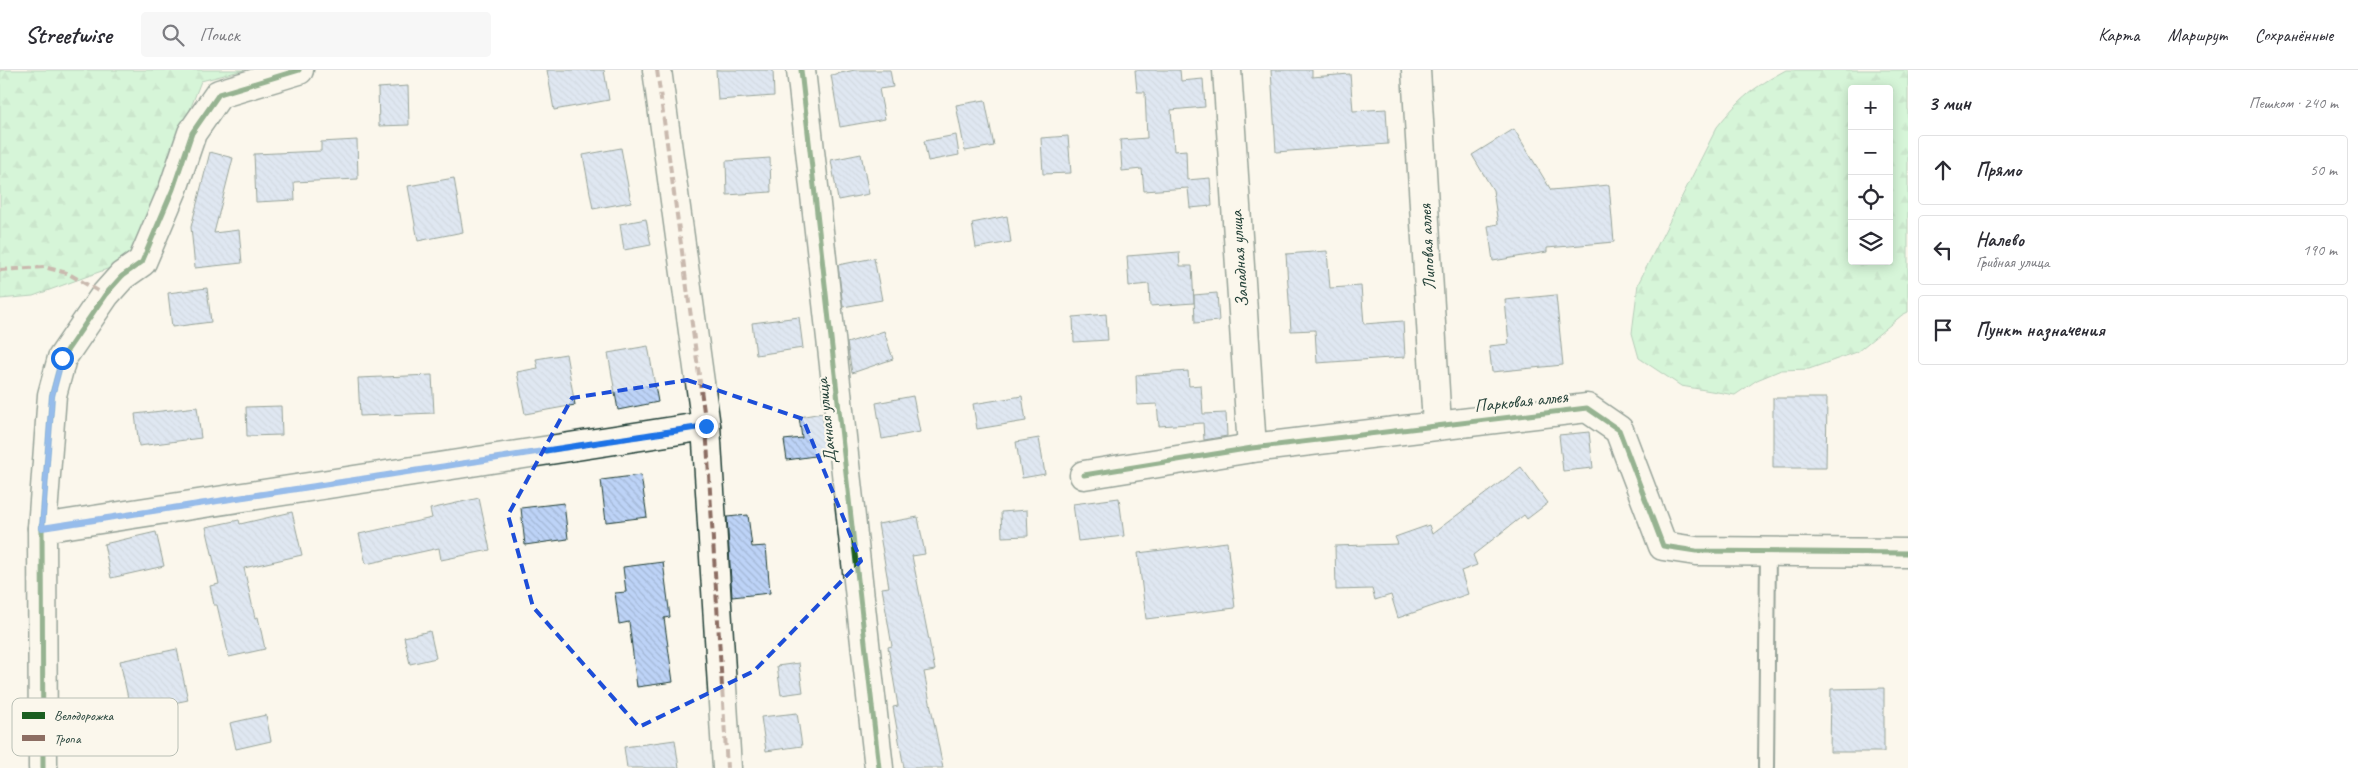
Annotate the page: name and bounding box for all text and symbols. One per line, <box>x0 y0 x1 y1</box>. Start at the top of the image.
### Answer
search box <box>141 12 491 57</box>
text: Streetwise <box>25 20 111 50</box>
icon: search <box>159 21 187 49</box>
text: Поиск <box>199 23 240 47</box>
text: Карта <box>2098 24 2139 46</box>
text: Маршрут <box>2167 24 2227 46</box>
text: Сохранённые <box>2255 24 2333 46</box>
map controls <box>1848 85 1893 265</box>
button: + <box>1848 85 1893 130</box>
text: 3 мин <box>1928 90 1971 116</box>
text: Пешком · 240 m <box>2249 93 2338 113</box>
button: − <box>1848 130 1893 175</box>
icon: ahead <box>1929 156 1957 184</box>
text: Прямо <box>1976 158 2021 182</box>
text: 50 m <box>2310 160 2337 180</box>
button: locate <box>1848 175 1893 220</box>
street label: Липовая аллея <box>1414 202 1440 291</box>
street label: Западная улица <box>1225 209 1253 308</box>
button: layers <box>1848 220 1893 265</box>
text: Налево <box>1976 228 2024 252</box>
icon: left <box>1929 236 1957 264</box>
text: 190 m <box>2303 240 2337 260</box>
text: Грибная улица <box>1976 252 2049 272</box>
icon: arrive <box>1929 316 1957 344</box>
text: Пункт назначения <box>1976 318 2105 342</box>
route start <box>51 347 74 370</box>
street label: Дачная улица <box>810 375 841 465</box>
street label: Парковая аллея <box>1473 385 1570 417</box>
route end <box>695 415 718 438</box>
legend <box>12 698 178 756</box>
text: Велодорожка <box>54 707 115 724</box>
text: Тропа <box>54 730 82 747</box>

